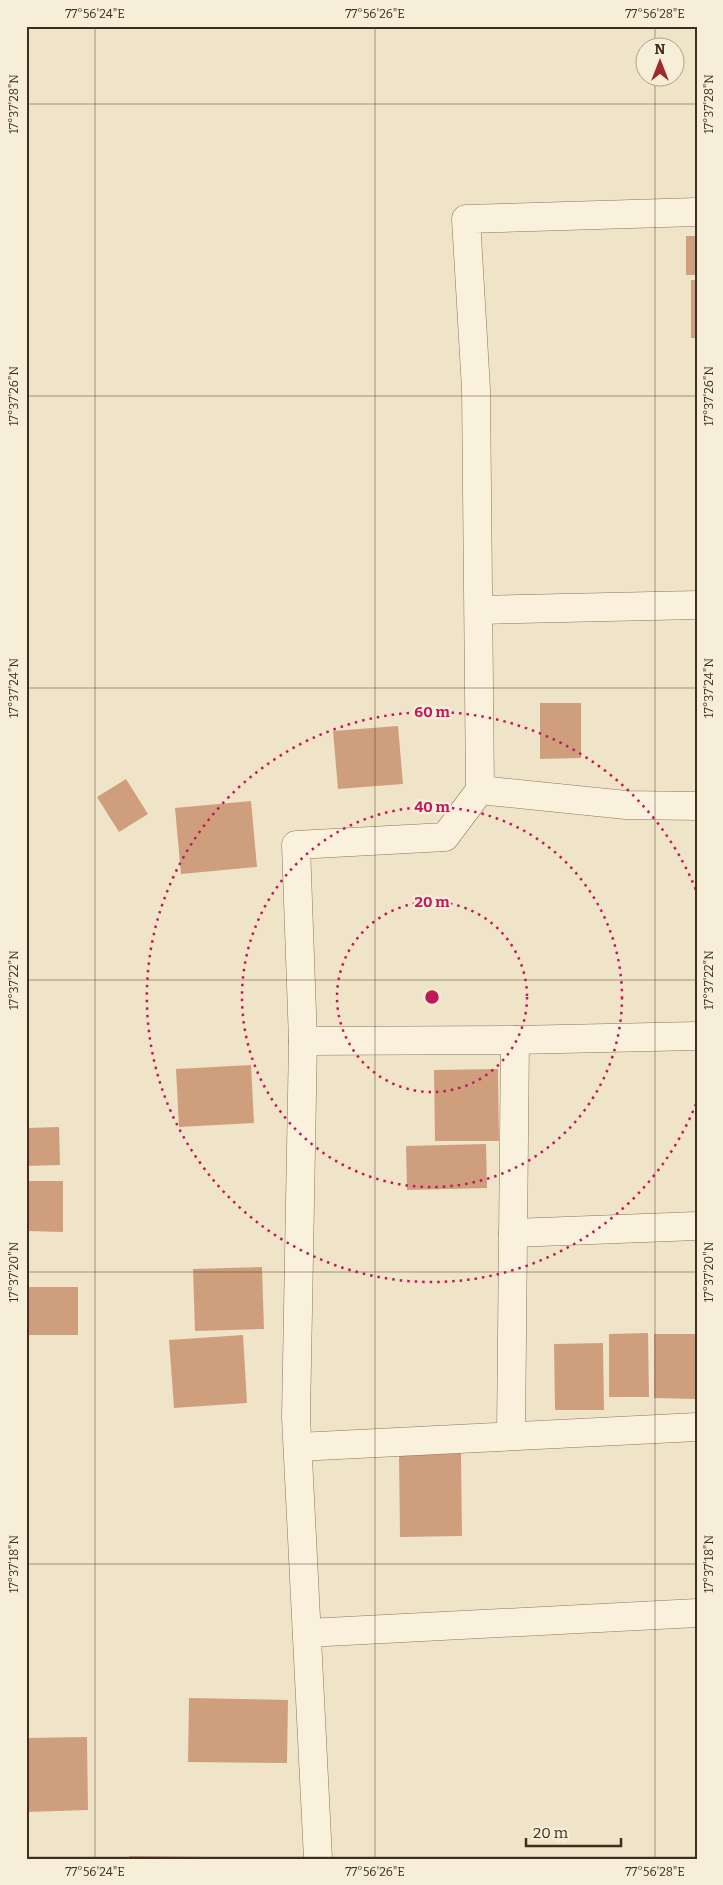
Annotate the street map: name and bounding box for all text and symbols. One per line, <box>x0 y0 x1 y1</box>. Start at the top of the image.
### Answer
text: 77°56'24"E <box>65 7 125 21</box>
text: 77°56'26"E <box>345 7 405 21</box>
text: 77°56'28"E <box>625 7 685 21</box>
north arrow <box>636 38 686 88</box>
text: N <box>655 41 666 58</box>
text: 17°37'28"N <box>7 74 21 134</box>
text: 17°37'28"N <box>702 74 716 134</box>
text: 17°37'26"N <box>7 366 21 426</box>
text: 17°37'26"N <box>702 366 716 426</box>
text: 17°37'24"N <box>7 658 21 718</box>
text: 17°37'24"N <box>702 658 716 718</box>
text: 60 m <box>414 703 450 721</box>
text: 40 m <box>414 798 451 816</box>
text: 20 m <box>415 893 450 911</box>
text: 17°37'22"N <box>7 950 21 1010</box>
text: 17°37'22"N <box>702 950 716 1010</box>
centre of rings <box>423 988 441 1006</box>
text: 17°37'20"N <box>7 1241 21 1302</box>
text: 17°37'20"N <box>702 1241 716 1302</box>
text: 17°37'18"N <box>7 1534 21 1593</box>
text: 17°37'18"N <box>702 1534 716 1593</box>
scale bar <box>526 1815 620 1847</box>
text: 20 m <box>533 1824 569 1842</box>
text: 77°56'24"E <box>65 1865 125 1879</box>
text: 77°56'26"E <box>345 1865 405 1879</box>
text: 77°56'28"E <box>625 1865 685 1879</box>

